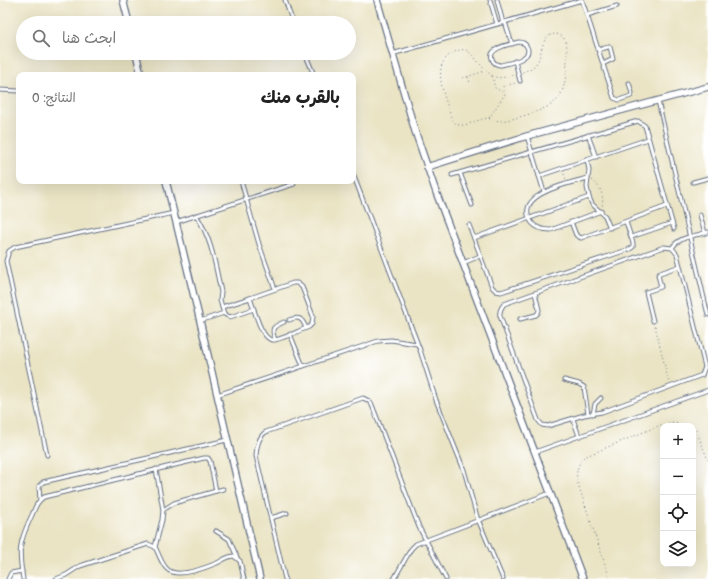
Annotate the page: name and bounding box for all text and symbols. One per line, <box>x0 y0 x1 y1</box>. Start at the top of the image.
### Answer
search box <box>16 16 356 60</box>
icon: search <box>30 27 52 49</box>
text: ابحث هنا <box>62 29 116 48</box>
text: بالقرب منك <box>261 88 340 108</box>
text: النتائج: 0 <box>32 90 76 106</box>
map controls <box>660 423 696 567</box>
button: + <box>660 423 696 459</box>
button: − <box>660 459 696 495</box>
button: locate <box>660 495 696 531</box>
button: layers <box>660 531 696 567</box>

